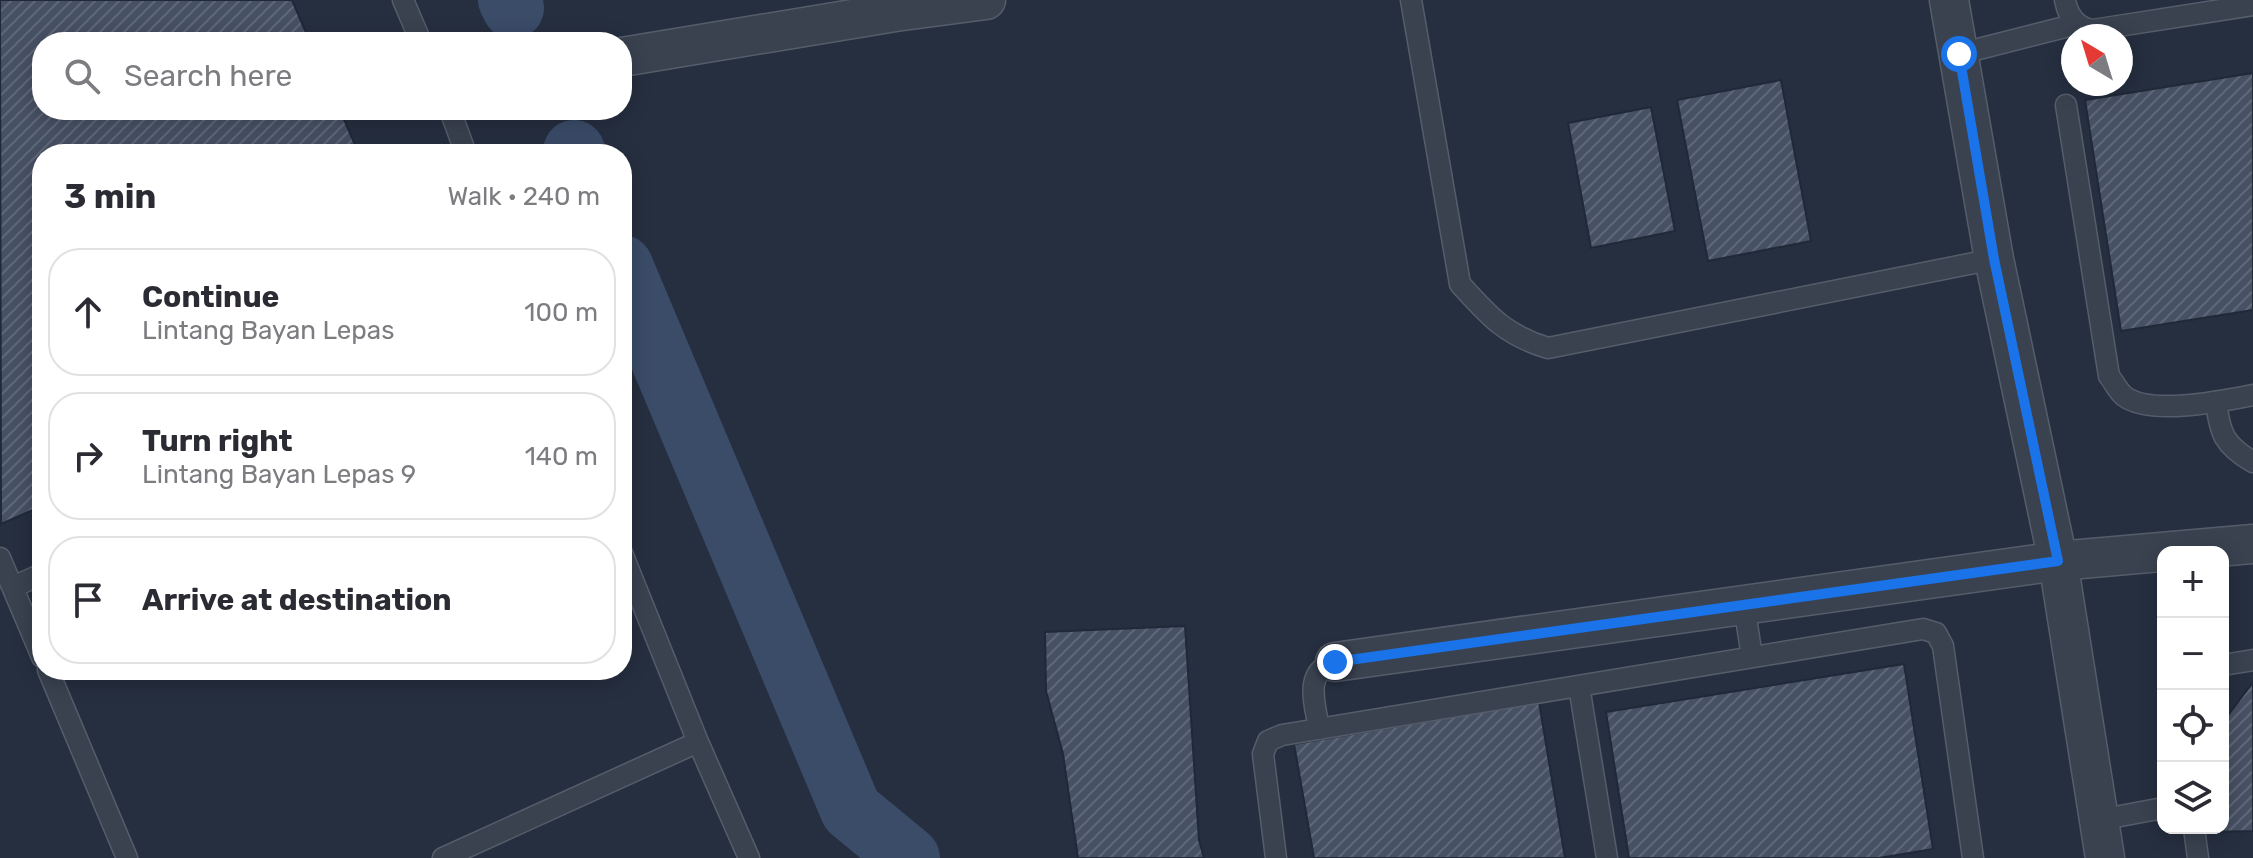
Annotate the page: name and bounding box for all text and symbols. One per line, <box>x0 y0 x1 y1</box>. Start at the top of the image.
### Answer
north arrow <box>2061 24 2133 96</box>
search box <box>32 32 632 120</box>
route start <box>1941 36 1977 72</box>
icon: search <box>60 54 104 98</box>
text: Search here <box>124 58 292 94</box>
text: 3 min <box>64 176 156 217</box>
text: Walk · 240 m <box>447 181 600 212</box>
text: Continue <box>142 279 279 315</box>
icon: ahead <box>66 290 110 334</box>
text: 100 m <box>524 297 598 328</box>
text: Lintang Bayan Lepas <box>142 315 394 346</box>
text: Turn right <box>142 423 293 459</box>
icon: right <box>66 434 110 478</box>
text: 140 m <box>525 441 598 472</box>
text: Lintang Bayan Lepas 9 <box>142 459 416 490</box>
map controls <box>2157 546 2229 834</box>
button: + <box>2157 546 2229 618</box>
icon: arrive <box>66 578 110 622</box>
text: Arrive at destination <box>142 582 452 618</box>
button: − <box>2157 618 2229 690</box>
route end <box>1317 644 1353 680</box>
button: locate <box>2157 690 2229 762</box>
button: layers <box>2157 762 2229 834</box>

